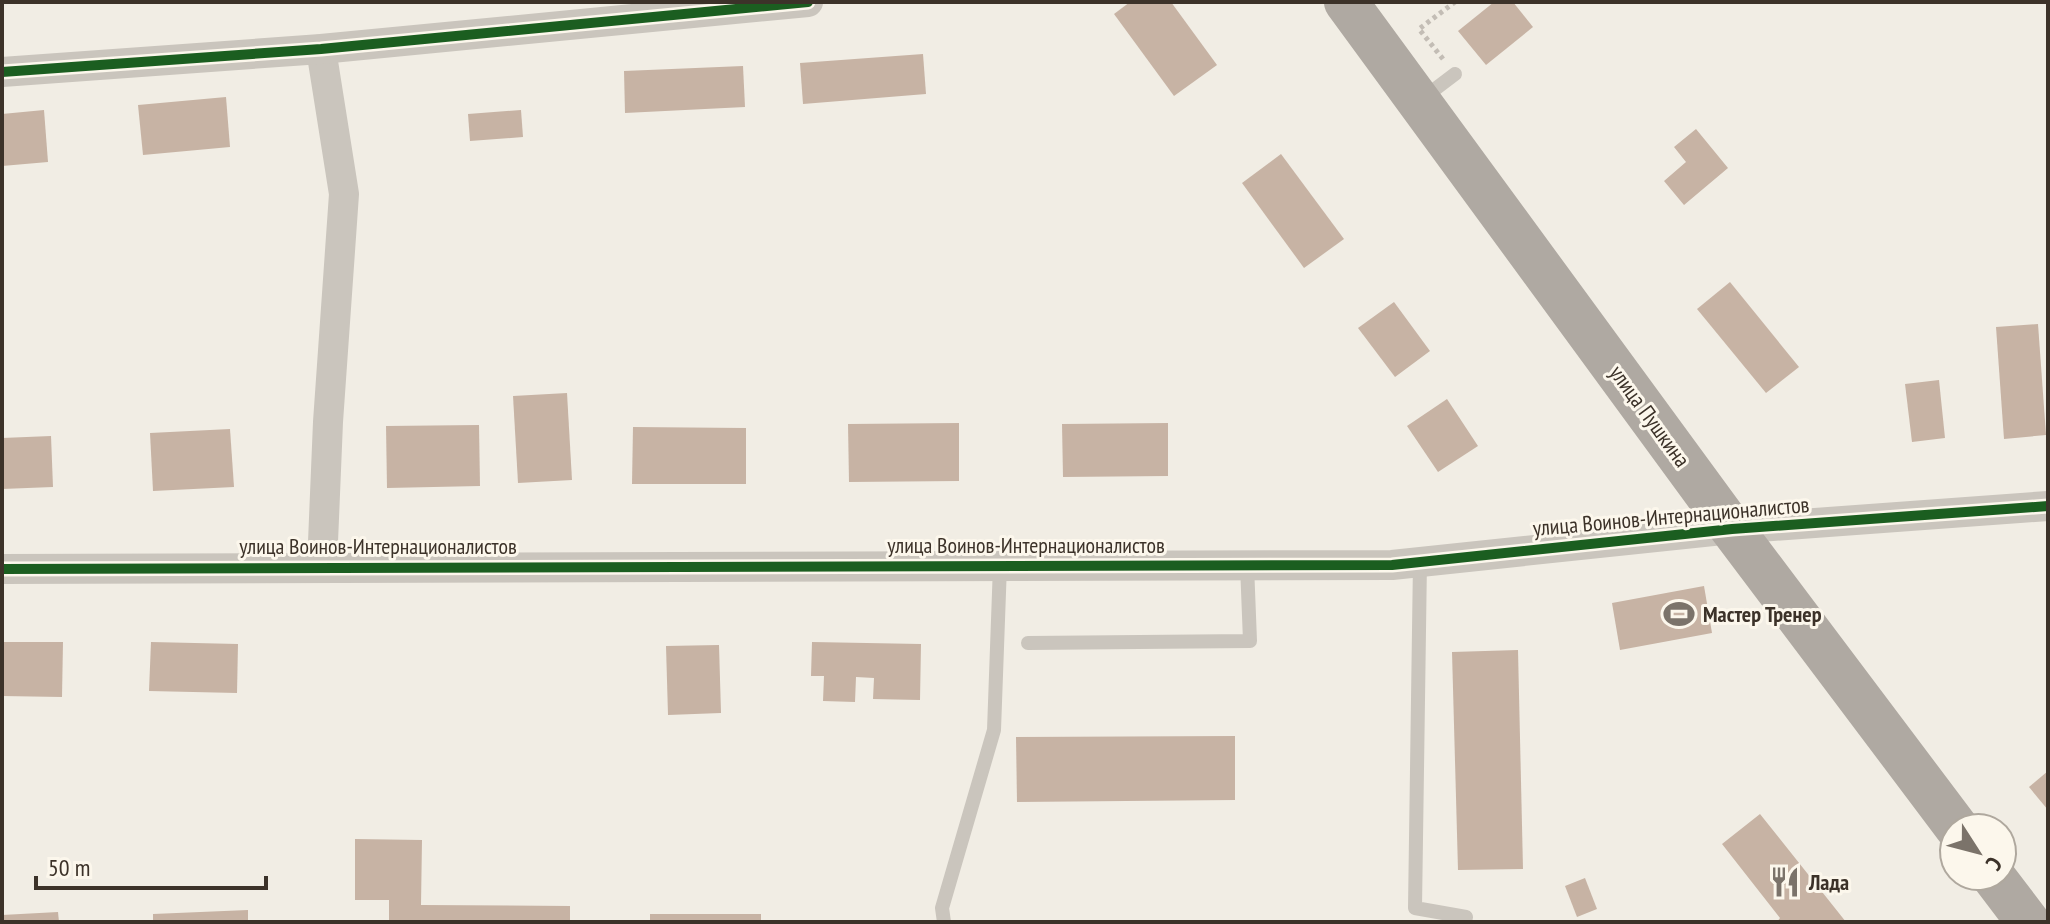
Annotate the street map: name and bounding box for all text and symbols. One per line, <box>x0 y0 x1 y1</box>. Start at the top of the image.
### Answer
street label: улица Пушкина <box>1604 360 1696 472</box>
street label: улица Воинов-Интернационалистов <box>1532 490 1811 542</box>
street label: улица Воинов-Интернационалистов <box>887 531 1165 559</box>
street label: улица Воинов-Интернационалистов <box>239 532 517 560</box>
sports icon: Мастер Тренер <box>1662 597 1696 631</box>
place label: Мастер Тренер <box>1703 600 1822 628</box>
north arrow <box>1938 812 2018 892</box>
scale bar <box>36 840 266 890</box>
text: С <box>1980 851 2008 876</box>
text: 50 m <box>48 852 90 883</box>
restaurant icon: Лада <box>1768 865 1802 899</box>
place label: Лада <box>1808 868 1849 896</box>

